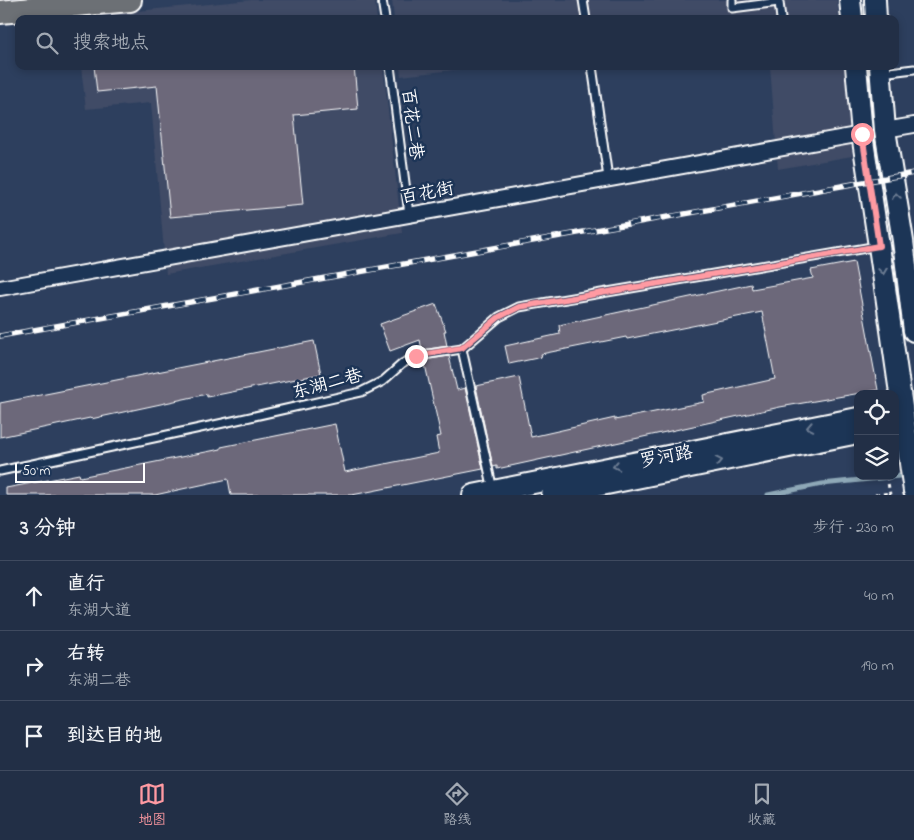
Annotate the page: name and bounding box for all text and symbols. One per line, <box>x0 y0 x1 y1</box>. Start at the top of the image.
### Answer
search box <box>15 15 899 70</box>
icon: search <box>33 29 61 57</box>
text: 搜索地点 <box>73 30 149 57</box>
street label: 百花二巷 <box>394 87 428 162</box>
route start <box>851 123 874 146</box>
street label: 百花街 <box>399 176 456 211</box>
one-way arrow <box>891 192 901 200</box>
one-way arrow <box>877 267 888 275</box>
route end <box>405 345 428 368</box>
street label: 东湖二巷 <box>289 363 366 407</box>
map controls <box>854 390 899 480</box>
button: locate <box>854 390 899 435</box>
one-way arrow <box>806 422 814 432</box>
button: layers <box>854 435 899 480</box>
street label: 罗河路 <box>637 440 695 476</box>
one-way arrow <box>715 456 724 467</box>
scale bar <box>15 460 145 483</box>
text: 50 m <box>22 461 50 482</box>
one-way arrow <box>612 461 621 471</box>
text: 3 分钟 <box>20 514 76 544</box>
text: 步行 · 230 m <box>813 516 894 540</box>
text: 直行 <box>67 571 105 598</box>
icon: ahead <box>20 582 48 610</box>
text: 40 m <box>864 584 894 608</box>
text: 东湖大道 <box>67 599 131 623</box>
text: 右转 <box>67 641 105 668</box>
icon: right <box>20 652 48 680</box>
text: 190 m <box>861 654 894 678</box>
text: 东湖二巷 <box>67 669 131 693</box>
icon: arrive <box>20 722 48 750</box>
text: 到达目的地 <box>67 723 162 750</box>
tab: 地图 <box>138 780 166 831</box>
tab: 路线 <box>443 780 471 831</box>
tab: 收藏 <box>748 780 776 831</box>

